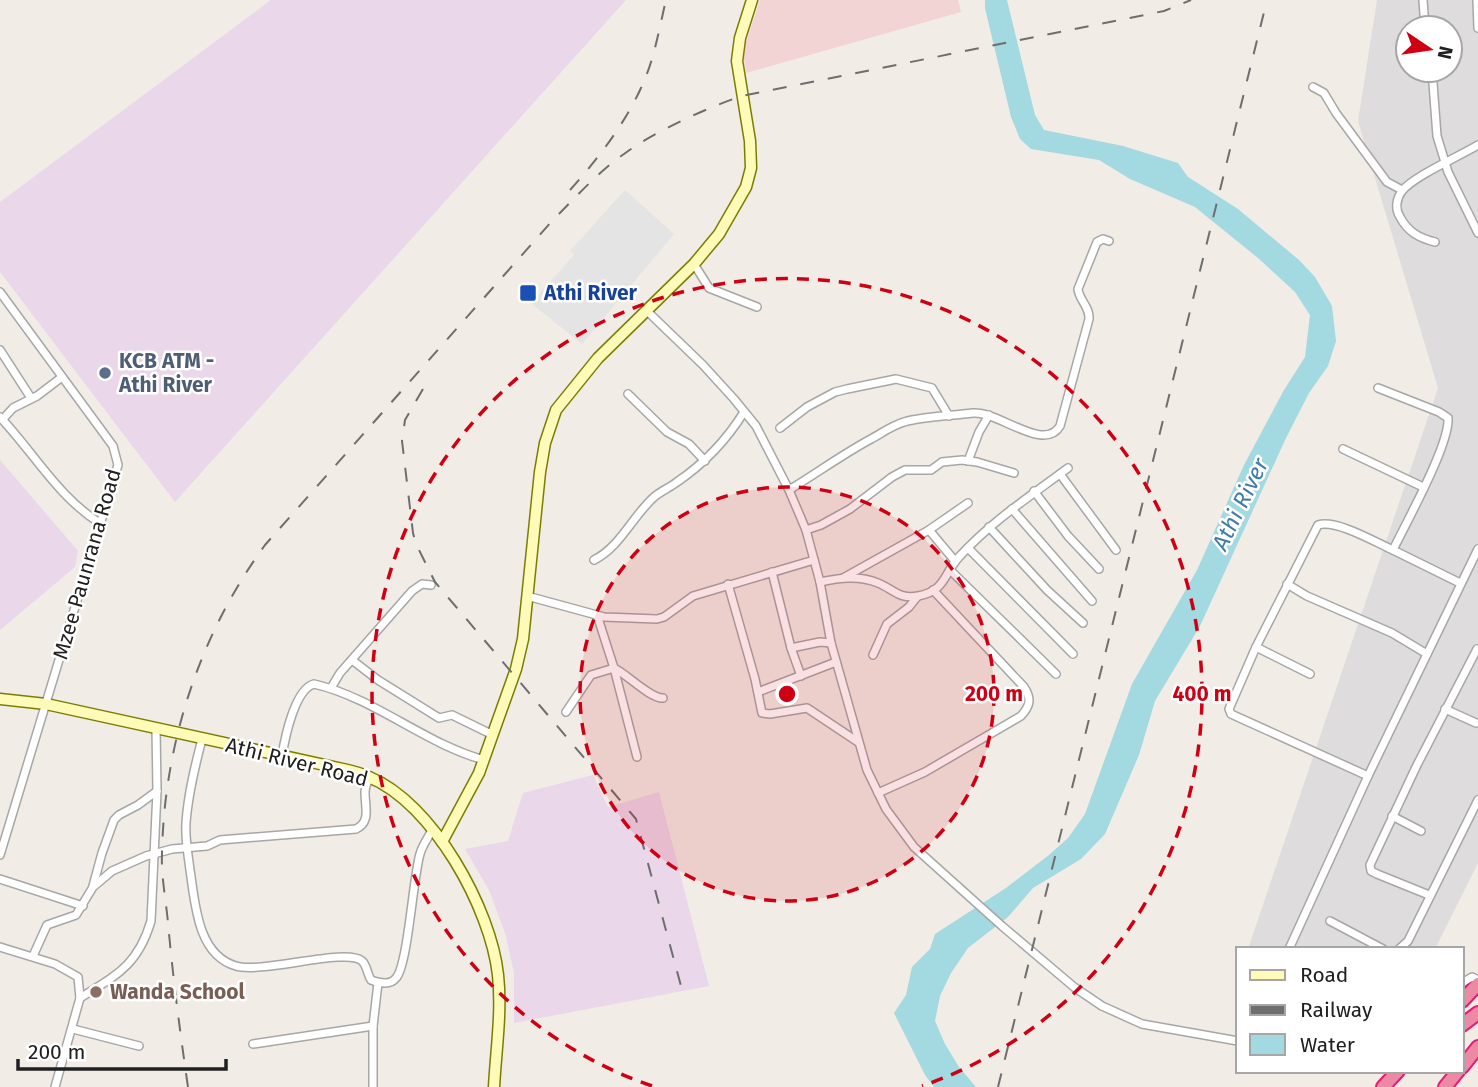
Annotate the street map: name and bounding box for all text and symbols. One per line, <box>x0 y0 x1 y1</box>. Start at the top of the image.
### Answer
north arrow <box>1394 14 1464 84</box>
text: N <box>1432 44 1458 61</box>
place label: Athi River <box>543 280 638 306</box>
marker: Athi River <box>518 283 538 303</box>
place label: KCB ATM - Athi River <box>118 348 214 398</box>
marker: KCB ATM - Athi River <box>97 365 113 381</box>
water label: Athi River <box>1205 452 1275 555</box>
street label: Mzee Paunrana Road <box>47 466 127 662</box>
text: 200 m <box>965 681 1023 707</box>
text: 400 m <box>1172 681 1232 707</box>
centre of rings <box>775 682 799 706</box>
street label: Athi River Road <box>223 732 371 792</box>
legend <box>1236 947 1464 1073</box>
text: Road <box>1300 962 1348 988</box>
place label: Wanda School <box>110 979 246 1005</box>
marker: Wanda School <box>88 984 104 1000</box>
text: Railway <box>1300 997 1373 1023</box>
scale bar <box>18 1028 226 1072</box>
text: Water <box>1300 1032 1355 1058</box>
text: 200 m <box>28 1039 85 1065</box>

